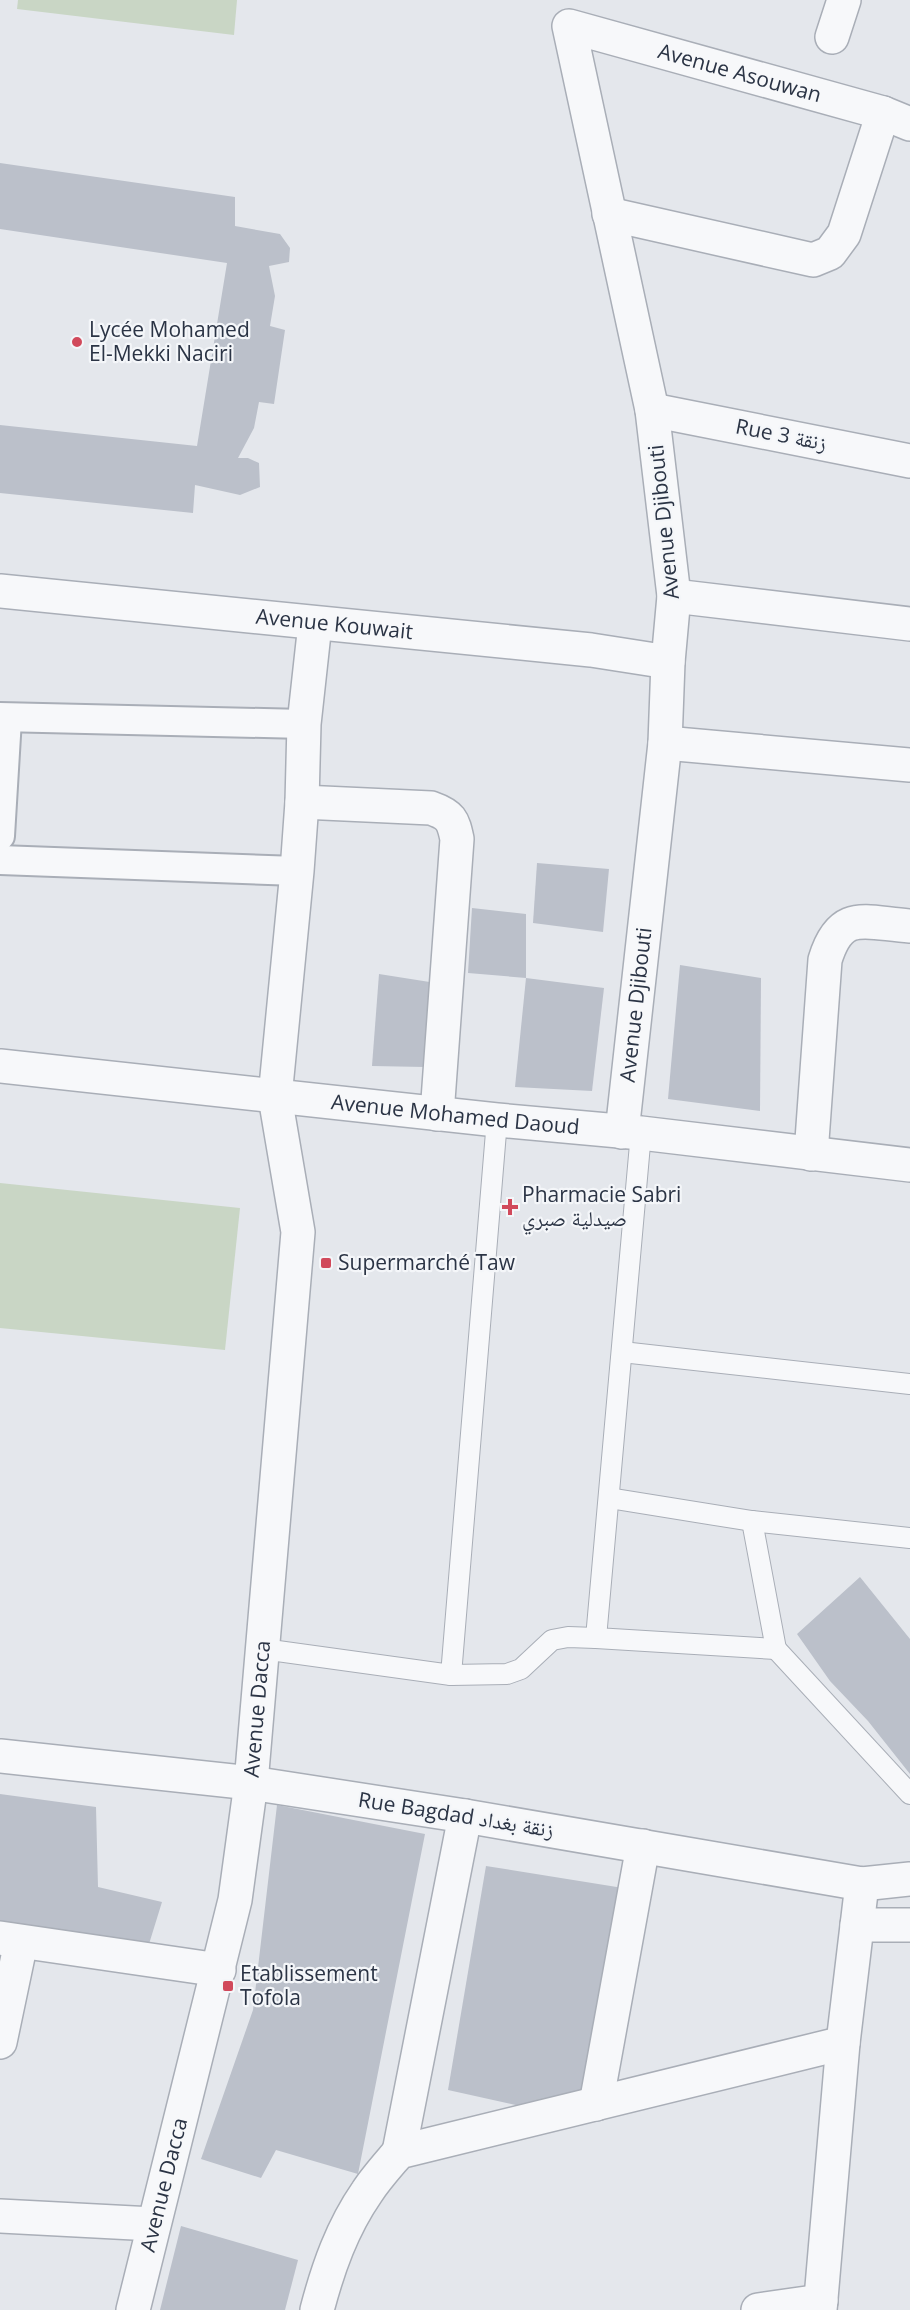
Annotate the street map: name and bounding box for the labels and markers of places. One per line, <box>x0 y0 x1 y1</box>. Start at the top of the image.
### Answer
place label: Lycée Mohamed El-Mekki Naciri <box>89 315 250 367</box>
marker: Lycée Mohamed El-Mekki Naciri <box>70 335 84 349</box>
place label: Pharmacie Sabri صيدلية صبري <box>522 1180 681 1235</box>
marker: Pharmacie Sabri صيدلية صبري <box>503 1200 517 1214</box>
place label: Supermarché Taw <box>338 1248 516 1276</box>
marker: Supermarché Taw <box>319 1256 333 1270</box>
place label: Etablissement Tofola <box>240 1959 378 2011</box>
marker: Etablissement Tofola <box>221 1979 235 1993</box>

